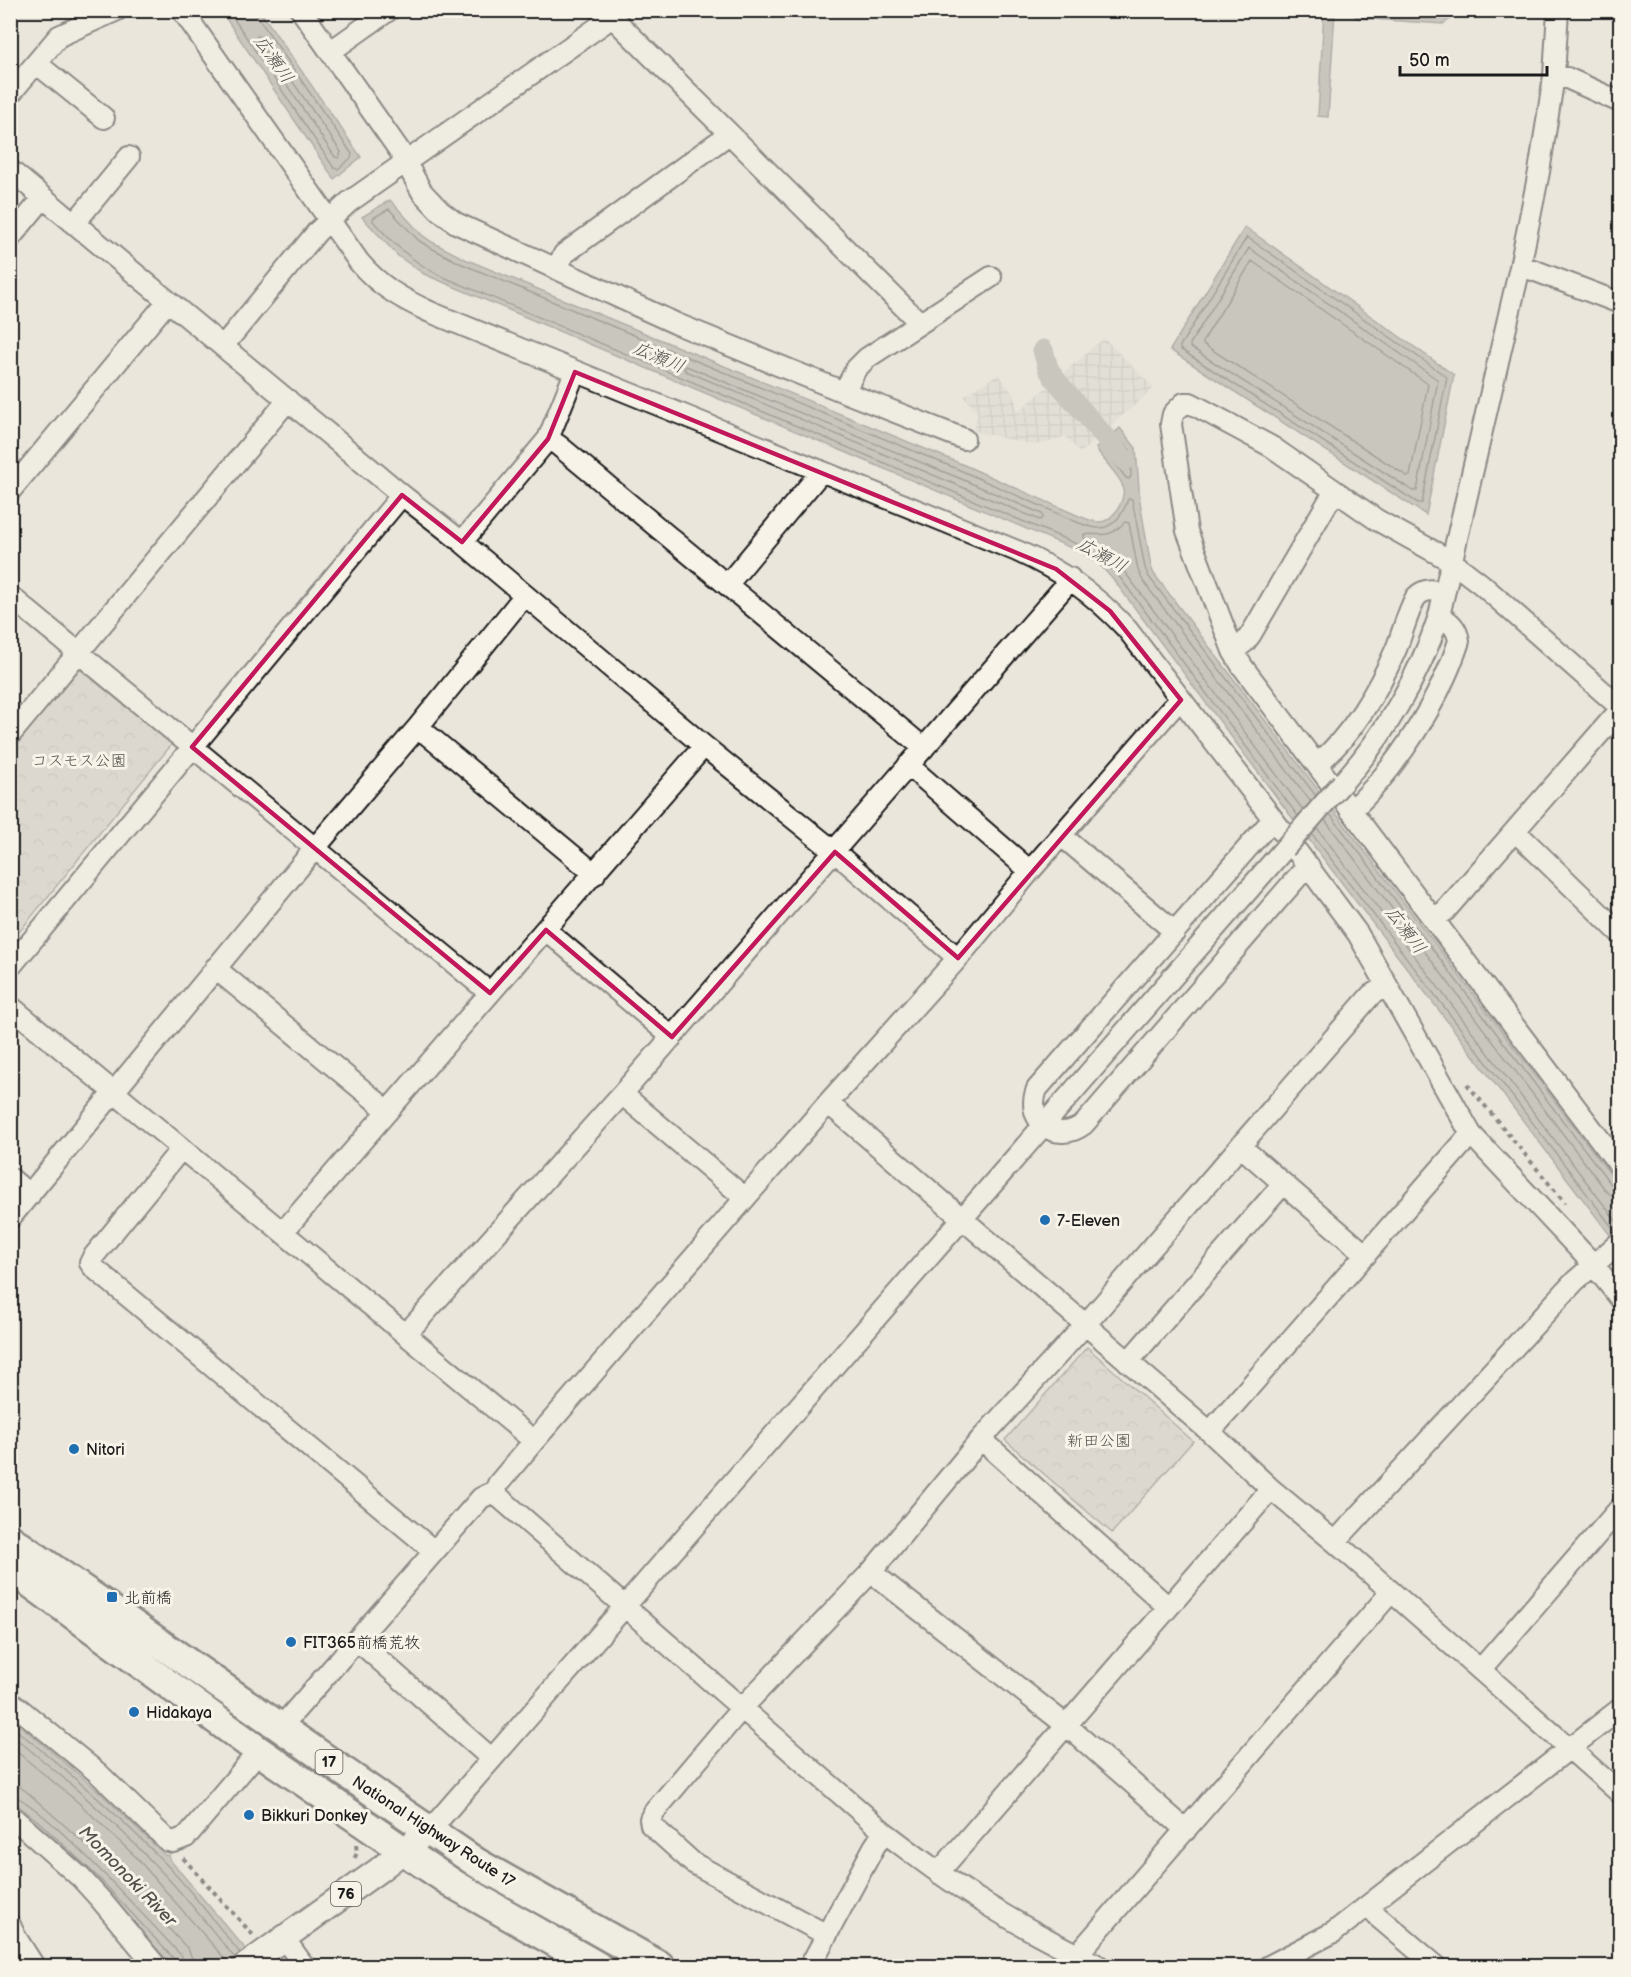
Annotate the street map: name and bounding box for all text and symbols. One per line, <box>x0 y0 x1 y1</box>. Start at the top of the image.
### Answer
water label: 広瀬川 <box>250 31 298 87</box>
scale bar <box>1400 39 1547 77</box>
text: 50 m <box>1409 50 1450 71</box>
water label: 広瀬川 <box>630 337 688 378</box>
water label: 広瀬川 <box>1073 533 1130 578</box>
park label: コスモス公園 <box>31 752 127 771</box>
water label: 広瀬川 <box>1381 902 1430 958</box>
place label: 7-Eleven <box>1057 1212 1120 1231</box>
marker: 7-Eleven <box>1038 1213 1052 1227</box>
park label: 新田公園 <box>1067 1432 1131 1451</box>
place label: Nitori <box>86 1441 125 1460</box>
marker: Nitori <box>67 1442 81 1456</box>
place label: 北前橋 <box>124 1589 172 1608</box>
marker: 北前橋 <box>105 1590 119 1604</box>
place label: FIT365前橋荒牧 <box>303 1634 420 1653</box>
marker: FIT365前橋荒牧 <box>284 1635 298 1649</box>
place label: Hidakaya <box>146 1704 212 1723</box>
marker: Hidakaya <box>127 1705 141 1719</box>
road number: 17 <box>316 1750 342 1774</box>
street label: National Highway Route 17 <box>348 1773 518 1892</box>
place label: Bikkuri Donkey <box>261 1807 368 1826</box>
marker: Bikkuri Donkey <box>242 1808 256 1822</box>
water label: Momonoki River <box>74 1822 182 1932</box>
road number: 76 <box>331 1882 361 1906</box>

